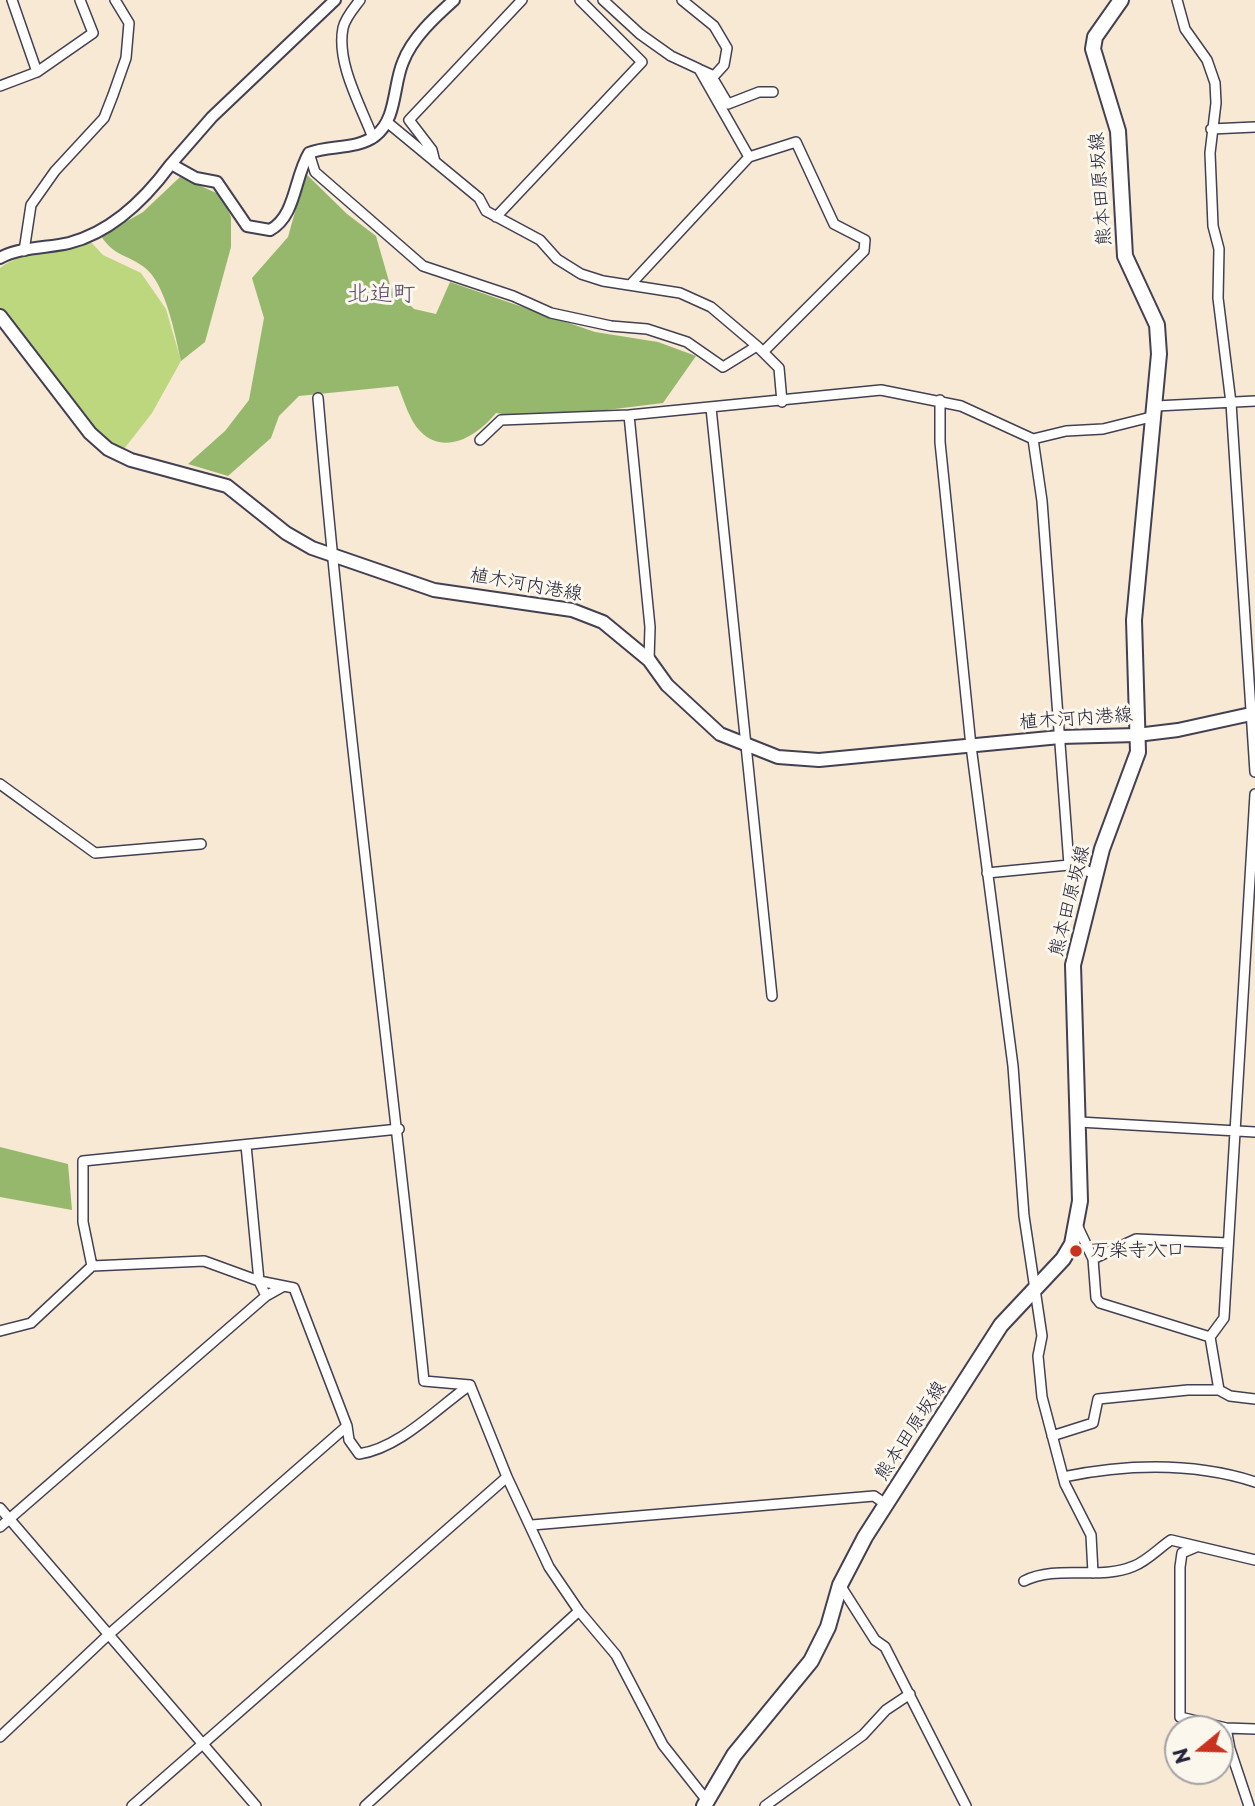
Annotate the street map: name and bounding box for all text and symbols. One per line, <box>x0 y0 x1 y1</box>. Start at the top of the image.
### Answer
street label: 熊本田原坂線 <box>1086 131 1116 247</box>
district label: 北迫町 <box>347 281 415 309</box>
street label: 植木河内港線 <box>468 564 584 606</box>
street label: 植木河内港線 <box>1018 704 1134 734</box>
street label: 熊本田原坂線 <box>1045 843 1095 959</box>
place label: 万楽寺入口 <box>1090 1240 1185 1262</box>
marker: 万楽寺入口 <box>1068 1243 1084 1259</box>
street label: 熊本田原坂線 <box>870 1377 952 1485</box>
north arrow <box>1164 1715 1234 1785</box>
text: N <box>1165 1745 1197 1768</box>

